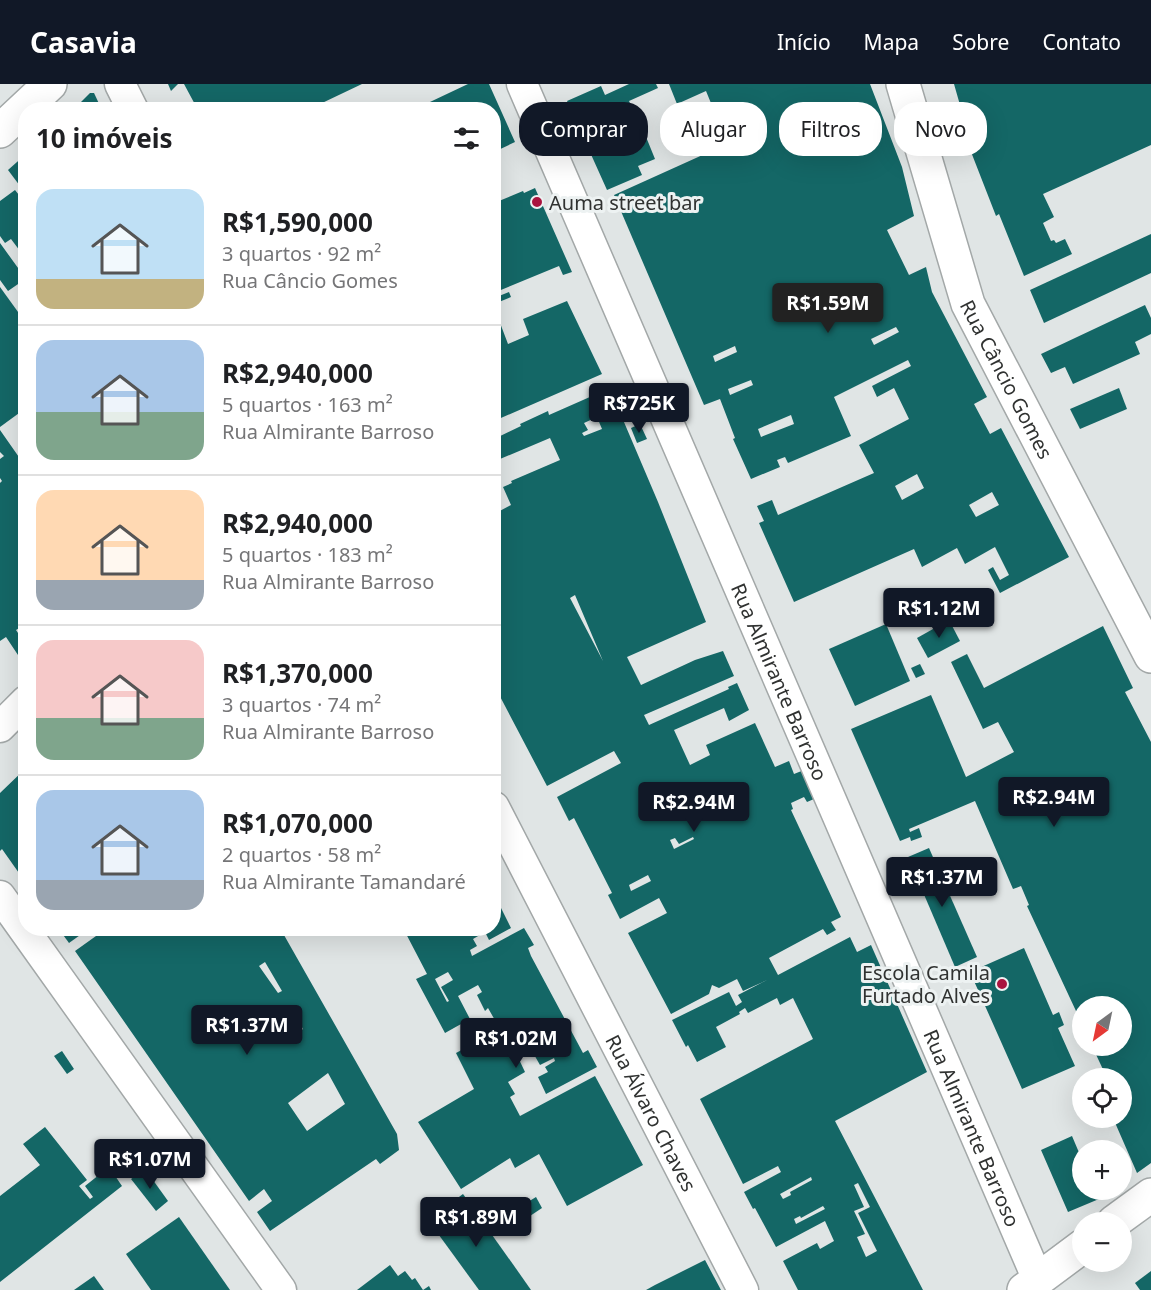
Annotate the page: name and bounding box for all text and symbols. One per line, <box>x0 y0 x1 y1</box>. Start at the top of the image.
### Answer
text: Casavia <box>30 23 137 61</box>
text: Início <box>777 28 831 56</box>
text: Mapa <box>864 28 919 56</box>
text: Sobre <box>952 28 1009 56</box>
text: Contato <box>1042 28 1121 56</box>
chip: Comprar <box>519 102 648 156</box>
chip: Alugar <box>660 102 767 156</box>
chip: Filtros <box>779 102 882 156</box>
chip: Novo <box>894 102 987 156</box>
text: 10 imóveis <box>36 120 173 156</box>
icon: filters <box>450 122 483 155</box>
place label: Auma street bar <box>549 189 701 216</box>
marker: Auma street bar <box>530 195 544 209</box>
text: R$1,590,000 <box>222 204 373 240</box>
icon: home <box>84 213 156 285</box>
text: 3 quartos · 92 m² <box>222 240 381 267</box>
text: Rua Câncio Gomes <box>222 267 398 294</box>
pin: R$1.59M <box>773 283 883 334</box>
text: R$1.59M <box>786 289 870 316</box>
street label: Rua Câncio Gomes <box>954 295 1060 463</box>
text: R$2,940,000 <box>222 355 373 391</box>
icon: home <box>84 364 156 436</box>
pin: R$725K <box>590 383 688 434</box>
text: R$725K <box>603 389 675 416</box>
text: 5 quartos · 163 m² <box>222 391 393 418</box>
text: Rua Almirante Barroso <box>222 418 434 445</box>
text: R$2,940,000 <box>222 505 373 541</box>
icon: home <box>84 514 156 586</box>
text: 5 quartos · 183 m² <box>222 541 393 568</box>
text: Rua Almirante Barroso <box>222 568 434 595</box>
street label: Rua Almirante Barroso <box>725 579 834 785</box>
pin: R$1.12M <box>884 588 994 639</box>
text: R$1.12M <box>897 594 981 621</box>
text: R$1,370,000 <box>222 655 373 691</box>
icon: home <box>84 664 156 736</box>
text: 3 quartos · 74 m² <box>222 691 381 718</box>
text: Rua Almirante Barroso <box>222 718 434 745</box>
pin: R$2.94M <box>999 777 1109 828</box>
pin: R$2.94M <box>639 782 749 833</box>
text: R$2.94M <box>1012 783 1096 810</box>
text: R$2.94M <box>652 788 736 815</box>
text: R$1,070,000 <box>222 805 373 841</box>
icon: home <box>84 814 156 886</box>
text: 2 quartos · 58 m² <box>222 841 381 868</box>
pin: R$1.37M <box>887 857 997 908</box>
text: R$1.37M <box>900 863 984 890</box>
text: Rua Almirante Tamandaré <box>222 868 466 895</box>
place label: Escola Camila Furtado Alves <box>862 959 990 1009</box>
marker: Escola Camila Furtado Alves <box>995 977 1009 991</box>
north arrow <box>1072 996 1132 1056</box>
map controls <box>1072 996 1132 1272</box>
pin: R$1.37M <box>192 1005 302 1056</box>
text: R$1.37M <box>205 1011 289 1038</box>
pin: R$1.02M <box>461 1018 571 1069</box>
text: R$1.02M <box>474 1024 558 1051</box>
street label: Rua Almirante Barroso <box>918 1025 1027 1231</box>
street label: Rua Álvaro Chaves <box>600 1030 703 1196</box>
button: locate <box>1072 1068 1132 1128</box>
pin: R$1.07M <box>95 1139 205 1190</box>
button: + <box>1072 1140 1132 1200</box>
text: R$1.07M <box>108 1145 192 1172</box>
pin: R$1.89M <box>421 1197 531 1248</box>
text: R$1.89M <box>434 1203 518 1230</box>
button: − <box>1072 1212 1132 1272</box>

